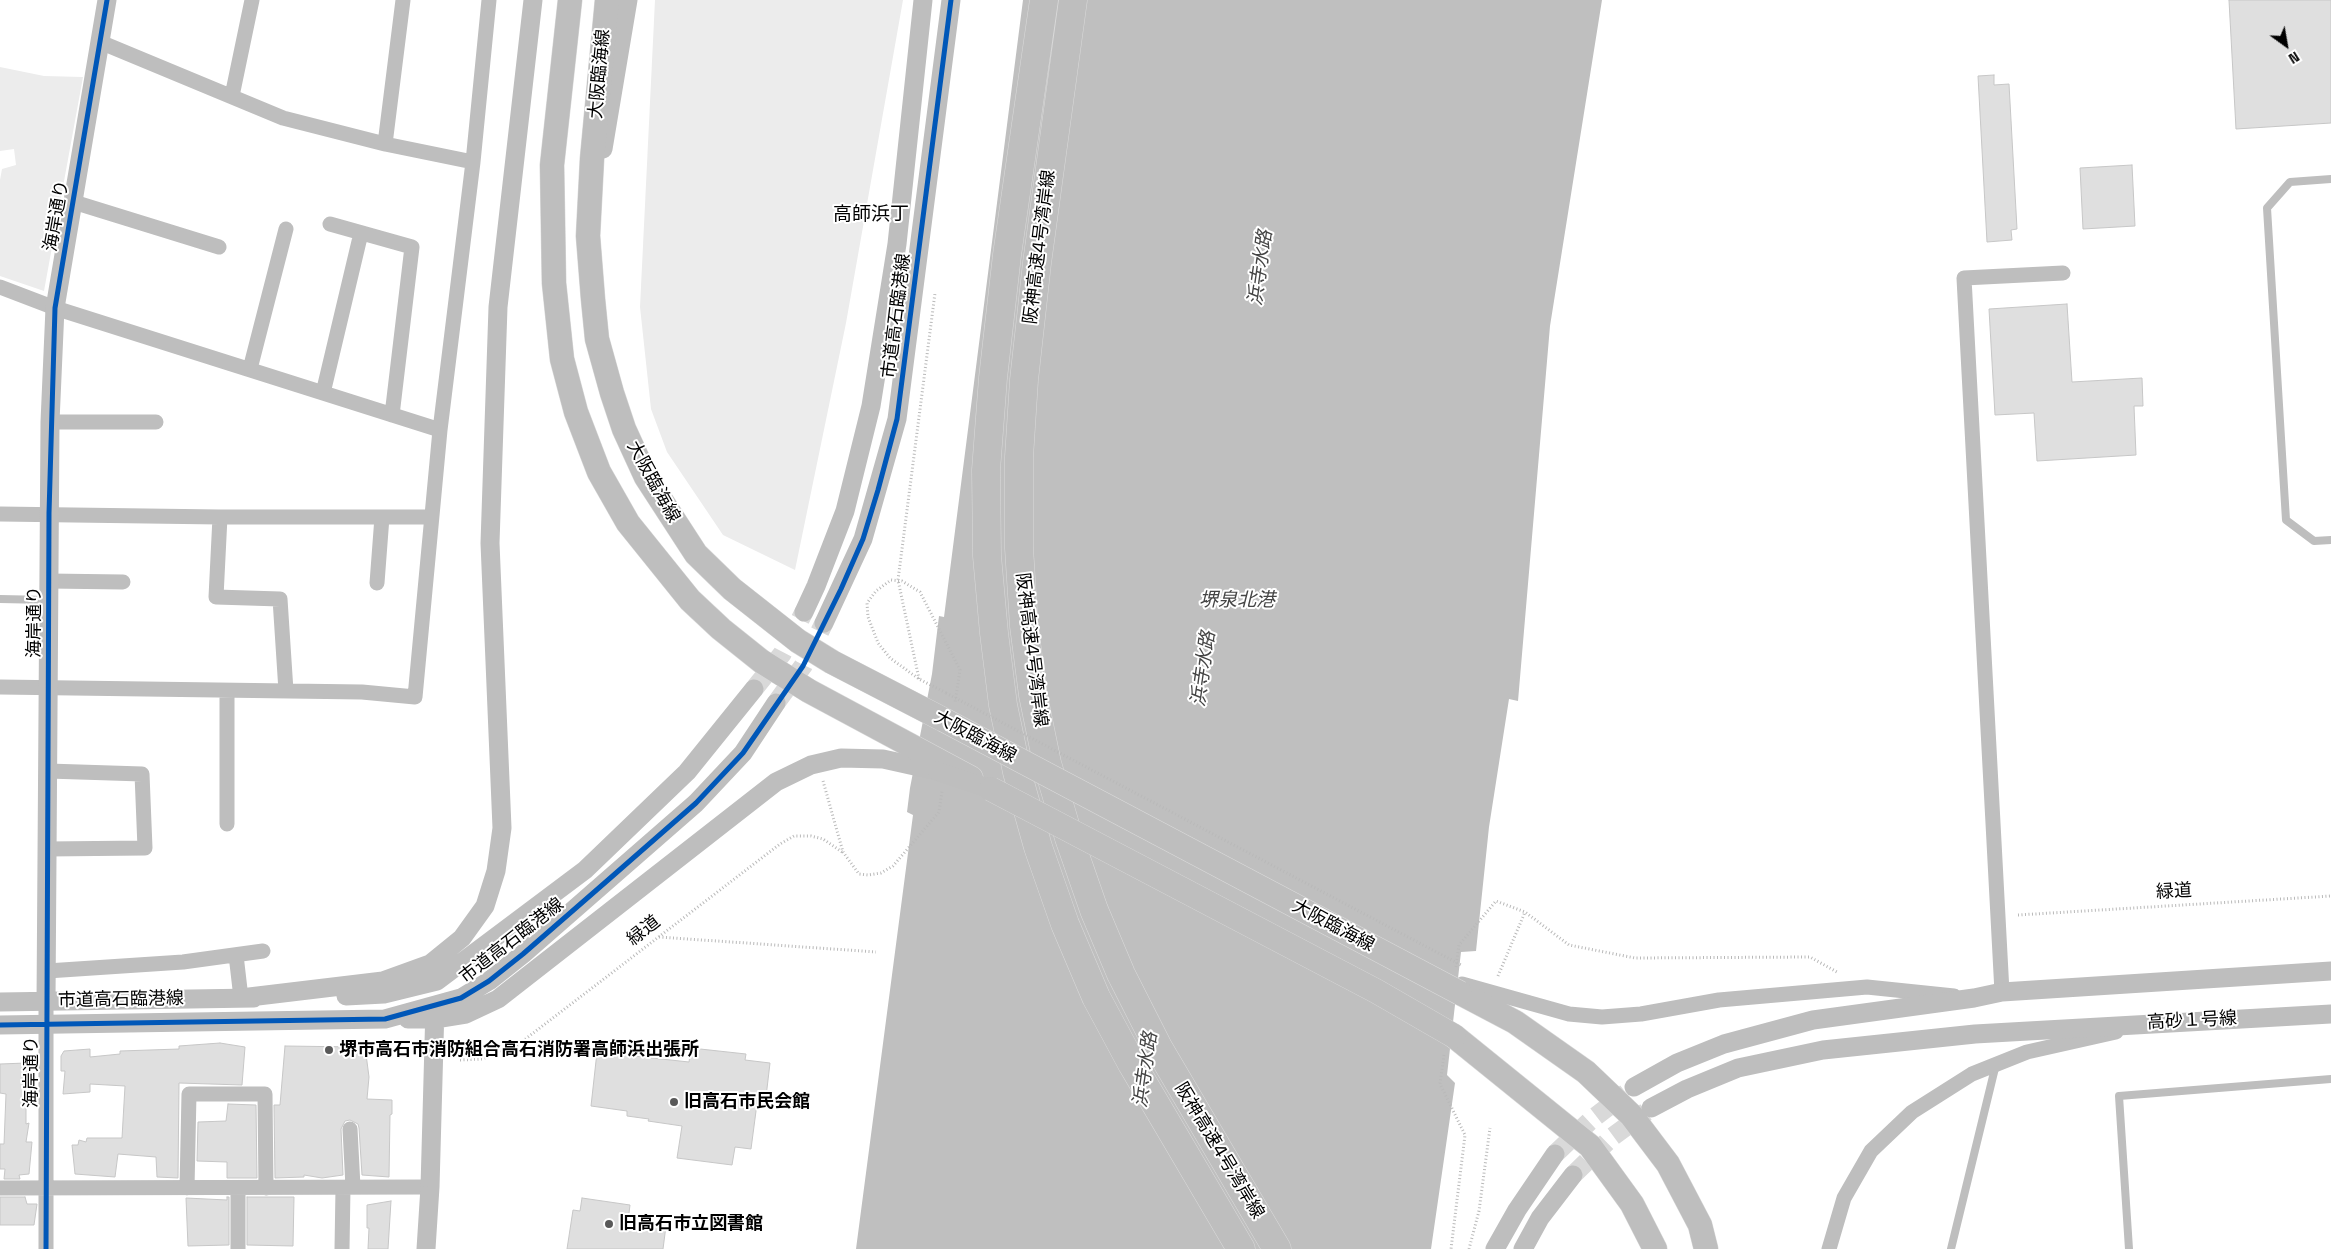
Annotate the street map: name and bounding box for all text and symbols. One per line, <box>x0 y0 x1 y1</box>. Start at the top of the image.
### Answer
north arrow <box>2261 20 2311 70</box>
street label: 大阪臨海線 <box>585 28 615 120</box>
text: N <box>2285 48 2303 68</box>
street label: 阪神高速4号湾岸線 <box>1020 169 1060 325</box>
street label: 海岸通り <box>40 179 74 253</box>
district label: 高師浜丁 <box>833 204 909 226</box>
water label: 浜寺水路 <box>1244 229 1278 307</box>
street label: 市道高石臨港線 <box>879 252 915 380</box>
street label: 大阪臨海線 <box>622 437 684 527</box>
street label: 阪神高速4号湾岸線 <box>1011 572 1051 728</box>
street label: 海岸通り <box>24 586 46 658</box>
water label: 堺泉北港 <box>1199 590 1275 612</box>
water label: 浜寺水路 <box>1187 630 1221 708</box>
street label: 大阪臨海線 <box>930 706 1020 768</box>
street label: 緑道 <box>2155 880 2193 904</box>
street label: 市道高石臨港線 <box>456 894 568 988</box>
street label: 大阪臨海線 <box>1288 895 1378 957</box>
street label: 緑道 <box>623 911 665 951</box>
street label: 市道高石臨港線 <box>58 988 184 1012</box>
street label: 高砂１号線 <box>2146 1008 2238 1034</box>
water label: 浜寺水路 <box>1129 1031 1163 1109</box>
street label: 海岸通り <box>21 1036 43 1108</box>
place label: 堺市高石市消防組合高石消防署高師浜出張所 <box>339 1039 699 1061</box>
marker: 堺市高石市消防組合高石消防署高師浜出張所 <box>323 1044 335 1056</box>
street label: 阪神高速4号湾岸線 <box>1170 1079 1268 1223</box>
place label: 旧高石市民会館 <box>684 1091 810 1113</box>
marker: 旧高石市民会館 <box>668 1096 680 1108</box>
place label: 旧高石市立図書館 <box>619 1213 763 1235</box>
marker: 旧高石市立図書館 <box>603 1218 615 1230</box>

